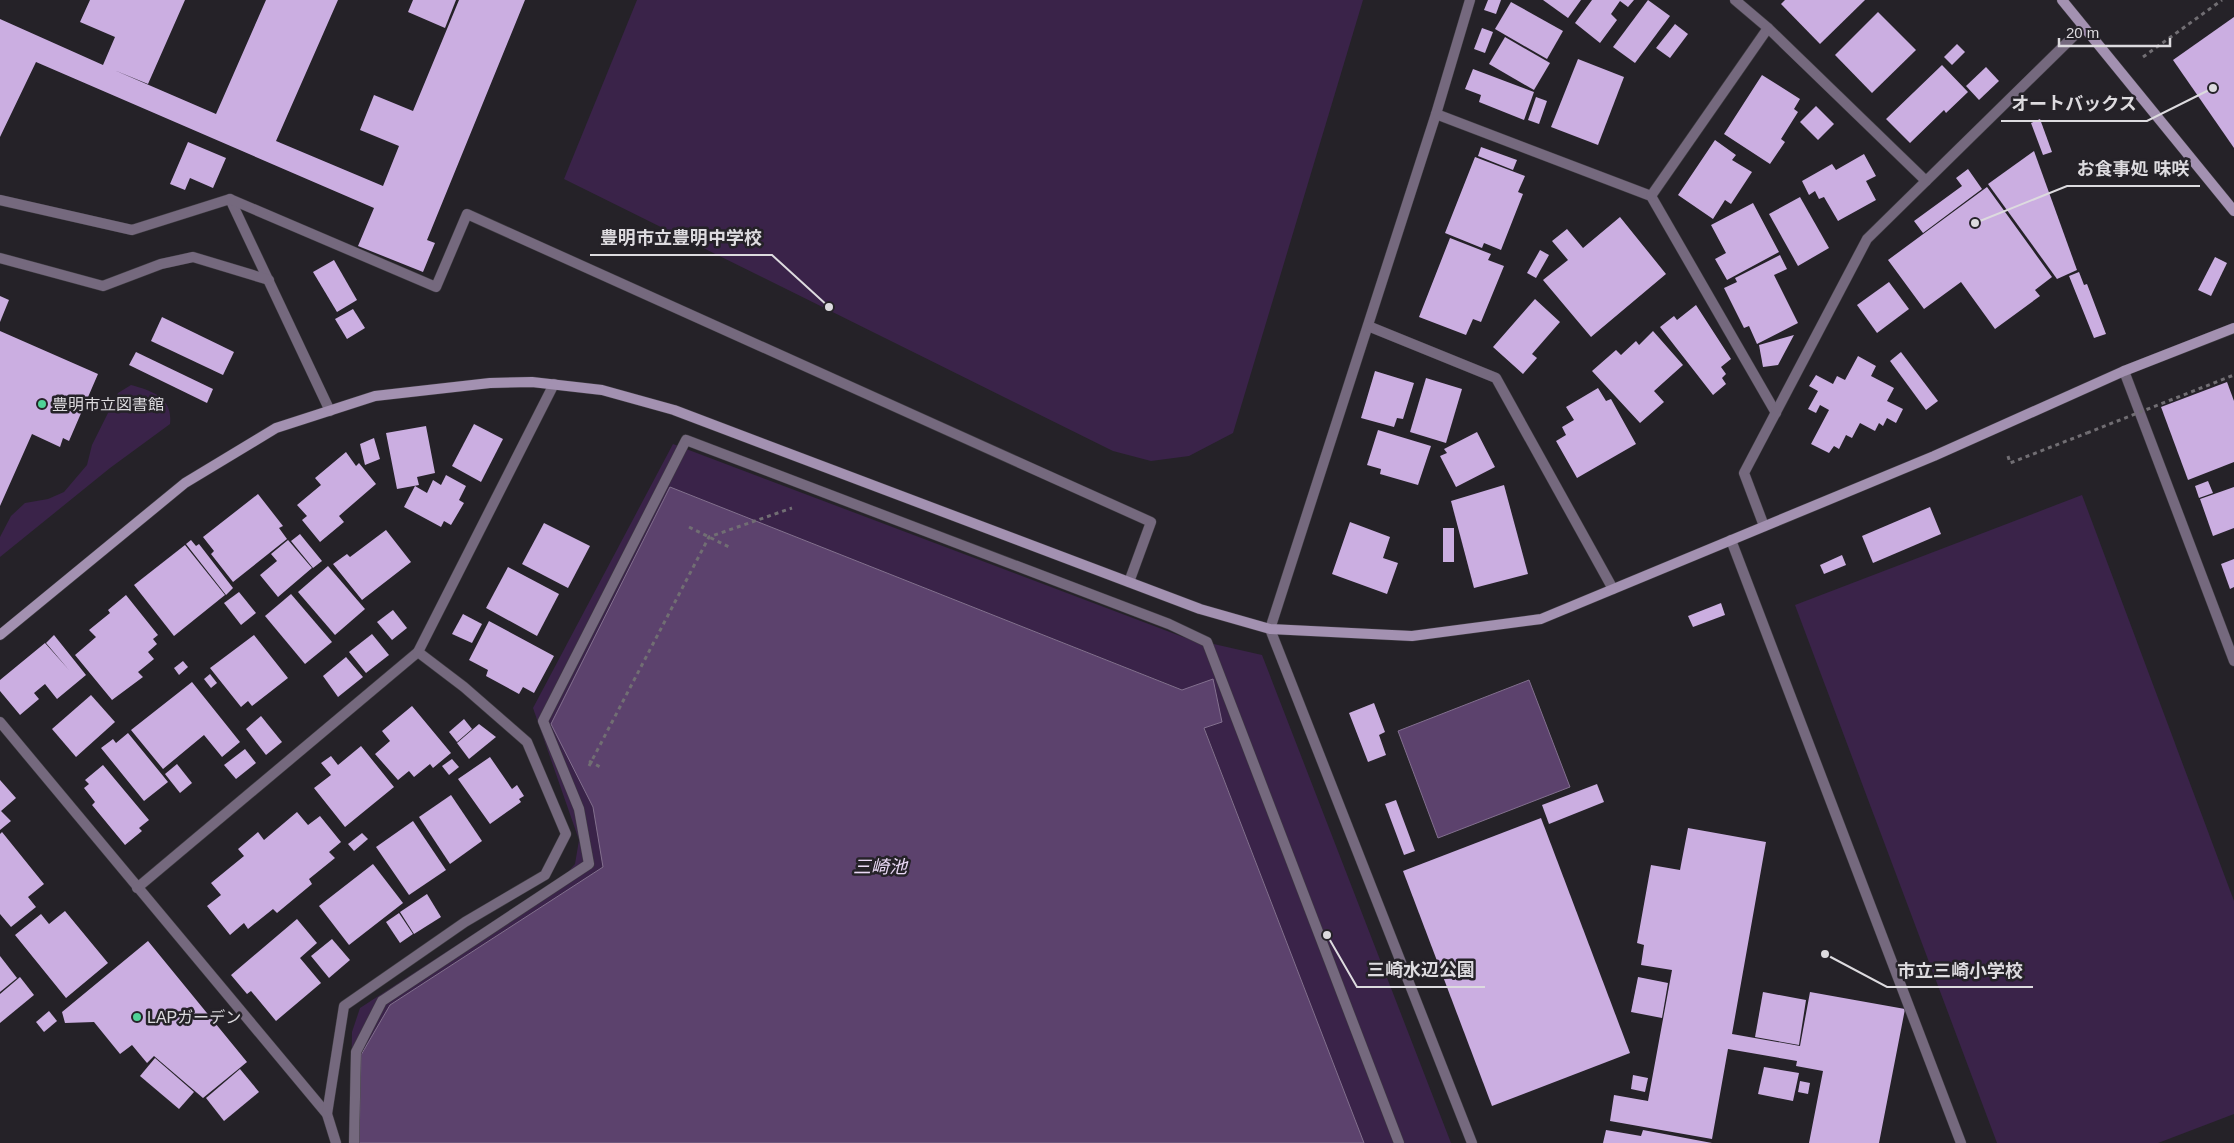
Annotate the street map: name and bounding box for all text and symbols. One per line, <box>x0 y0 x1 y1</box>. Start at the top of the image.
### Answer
scale bar <box>2059 15 2170 47</box>
text: 20 m <box>2066 24 2099 41</box>
callout: オートバックス <box>2001 88 2147 121</box>
text: オートバックス <box>2011 94 2137 114</box>
callout: お食事処 味咲 <box>2067 153 2200 186</box>
text: お食事処 味咲 <box>2076 159 2190 179</box>
callout: 豊明市立豊明中学校 <box>590 222 772 255</box>
text: 豊明市立豊明中学校 <box>600 228 762 248</box>
place label: 豊明市立図書館 <box>52 396 164 413</box>
marker: 豊明市立図書館 <box>36 398 48 410</box>
water label: 三崎池 <box>853 857 909 877</box>
callout: 三崎水辺公園 <box>1357 954 1485 987</box>
callout: 市立三崎小学校 <box>1887 954 2033 987</box>
text: 三崎水辺公園 <box>1367 960 1475 980</box>
text: 市立三崎小学校 <box>1897 961 2023 981</box>
place label: LAPガーデン <box>147 1009 241 1026</box>
marker: LAPガーデン <box>131 1011 143 1023</box>

